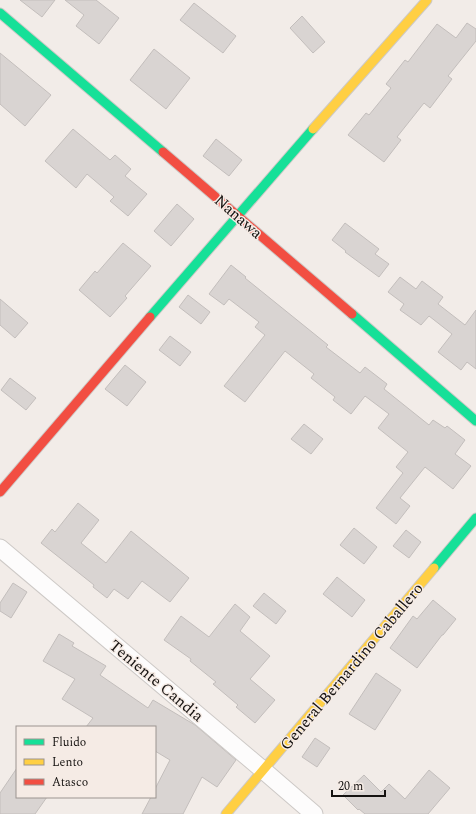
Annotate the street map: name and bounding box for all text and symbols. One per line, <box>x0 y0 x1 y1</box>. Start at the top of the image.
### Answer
street label: Nanawa <box>209 189 268 245</box>
street label: General Bernardino Caballero <box>274 578 429 756</box>
street label: Teniente Candia <box>104 634 209 728</box>
legend <box>16 726 156 798</box>
text: Fluido <box>52 733 86 752</box>
text: Lento <box>52 753 83 772</box>
scale bar <box>332 772 385 798</box>
text: Atasco <box>52 773 88 792</box>
text: 20 m <box>338 777 363 796</box>

